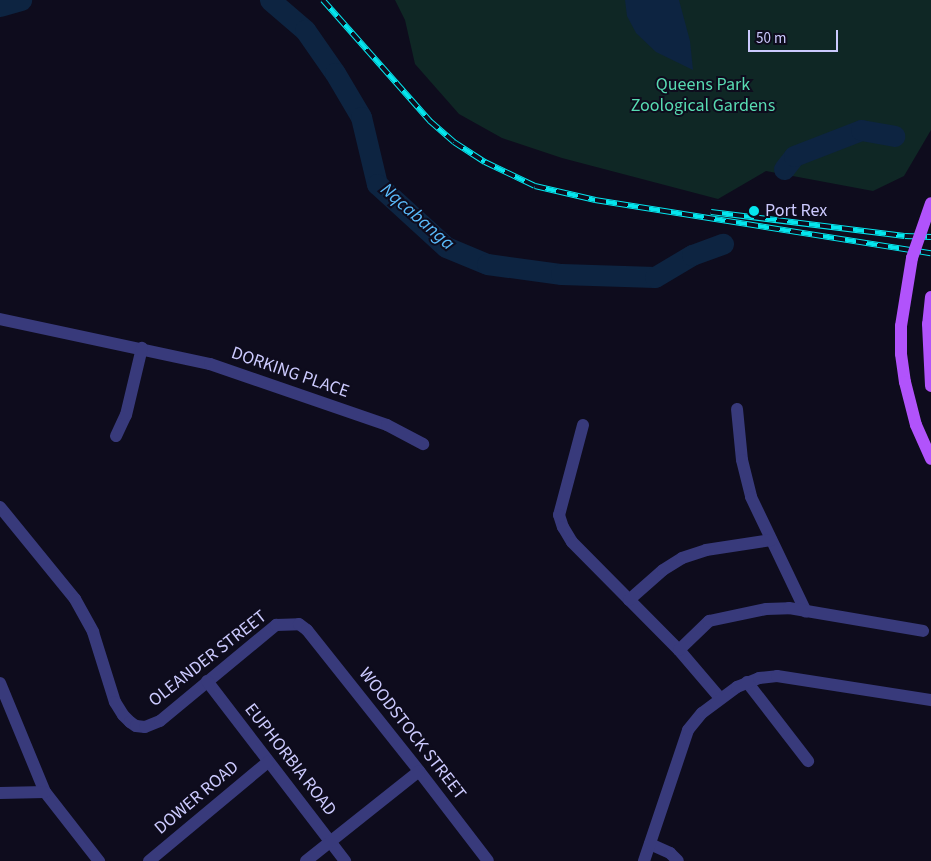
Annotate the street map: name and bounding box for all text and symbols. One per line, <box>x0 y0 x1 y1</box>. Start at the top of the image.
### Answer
scale bar <box>751 20 841 52</box>
text: 50 m <box>756 28 786 49</box>
park label: Queens Park Zoological Gardens <box>631 75 775 118</box>
water label: Nqcabanga <box>375 179 459 255</box>
place label: Port Rex <box>765 200 827 222</box>
marker: Port Rex <box>747 204 761 218</box>
street label: DORKING PLACE <box>228 343 352 403</box>
street label: OLEANDER STREET <box>145 606 271 712</box>
street label: WOODSTOCK STREET <box>354 664 470 804</box>
street label: EUPHORBIA ROAD <box>239 699 341 821</box>
street label: DOWER ROAD <box>151 757 243 839</box>

